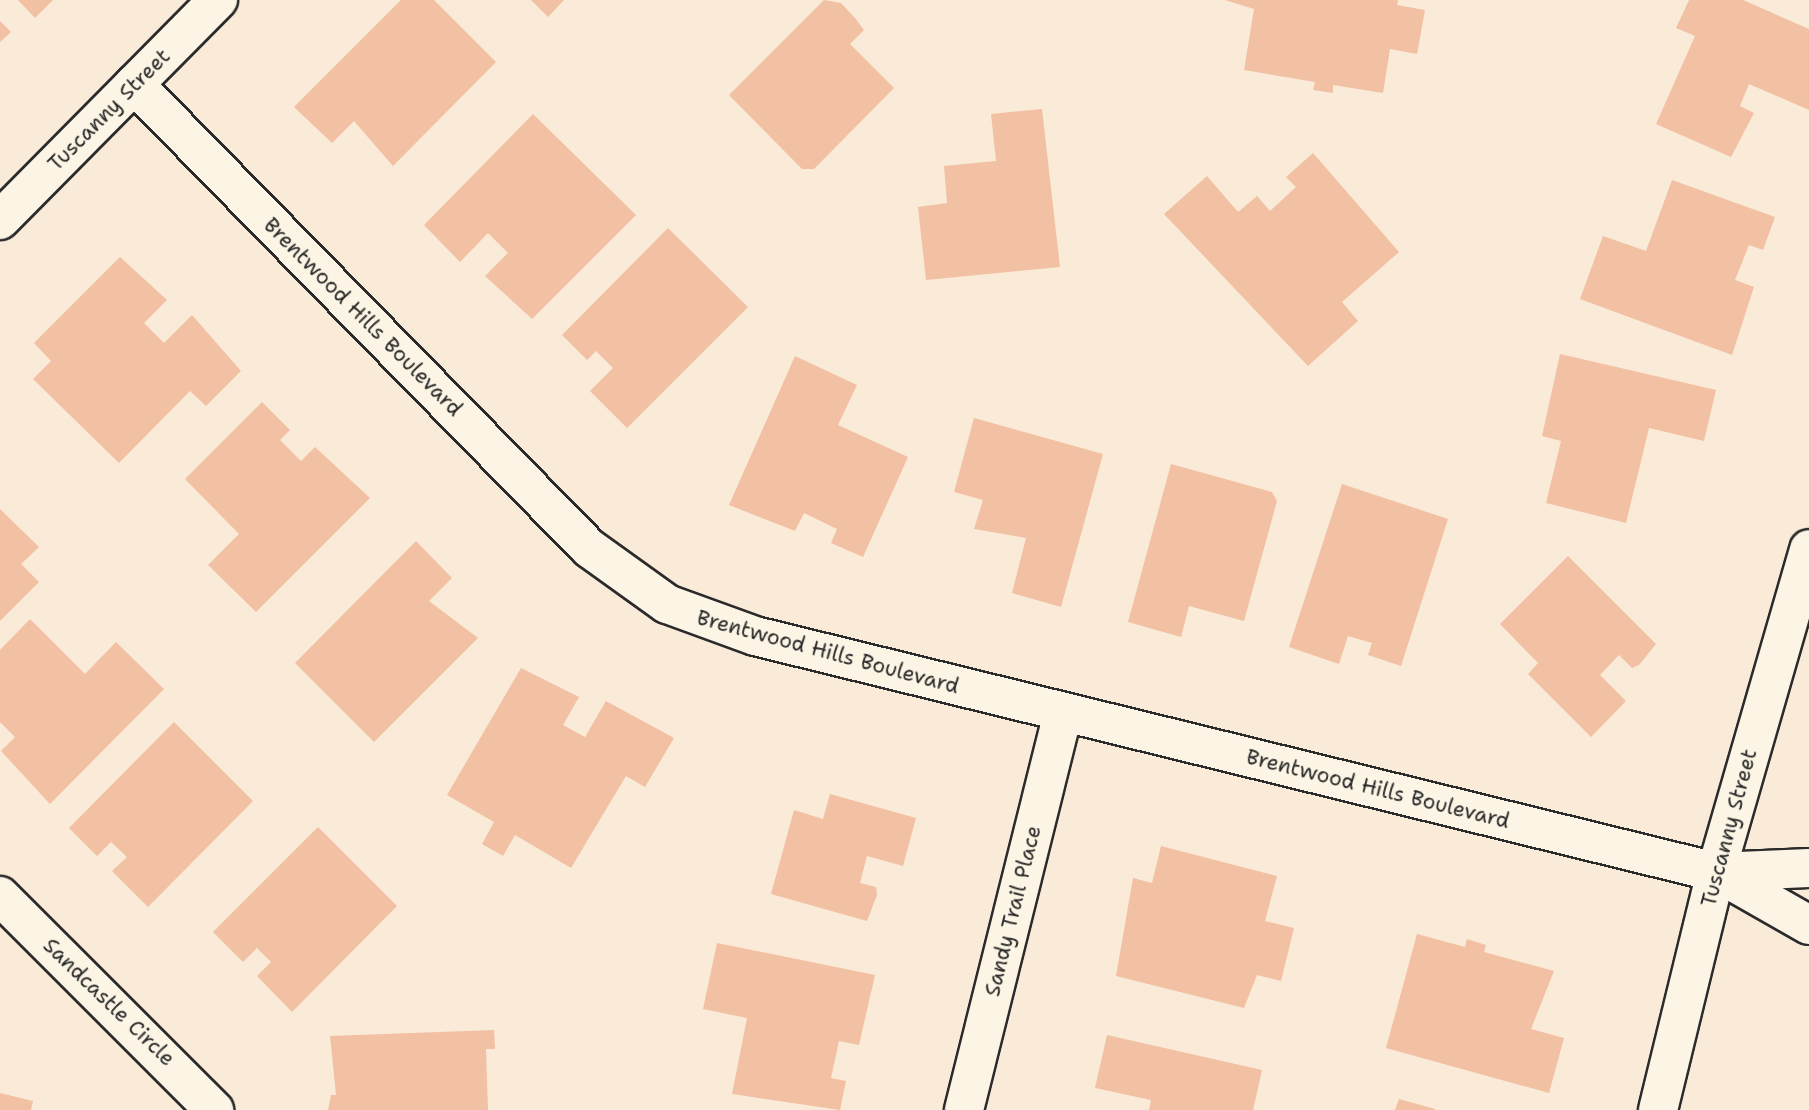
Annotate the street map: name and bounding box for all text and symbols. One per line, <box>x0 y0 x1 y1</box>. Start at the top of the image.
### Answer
street label: Tuscanny Street <box>43 44 175 176</box>
street label: Brentwood Hills Boulevard <box>258 212 468 422</box>
street label: Brentwood Hills Boulevard <box>694 605 962 699</box>
street label: Brentwood Hills Boulevard <box>1244 744 1512 834</box>
street label: Tuscanny Street <box>1696 746 1762 910</box>
street label: Sandy Trail Place <box>980 823 1046 999</box>
street label: Sandcastle Circle <box>38 933 180 1071</box>

